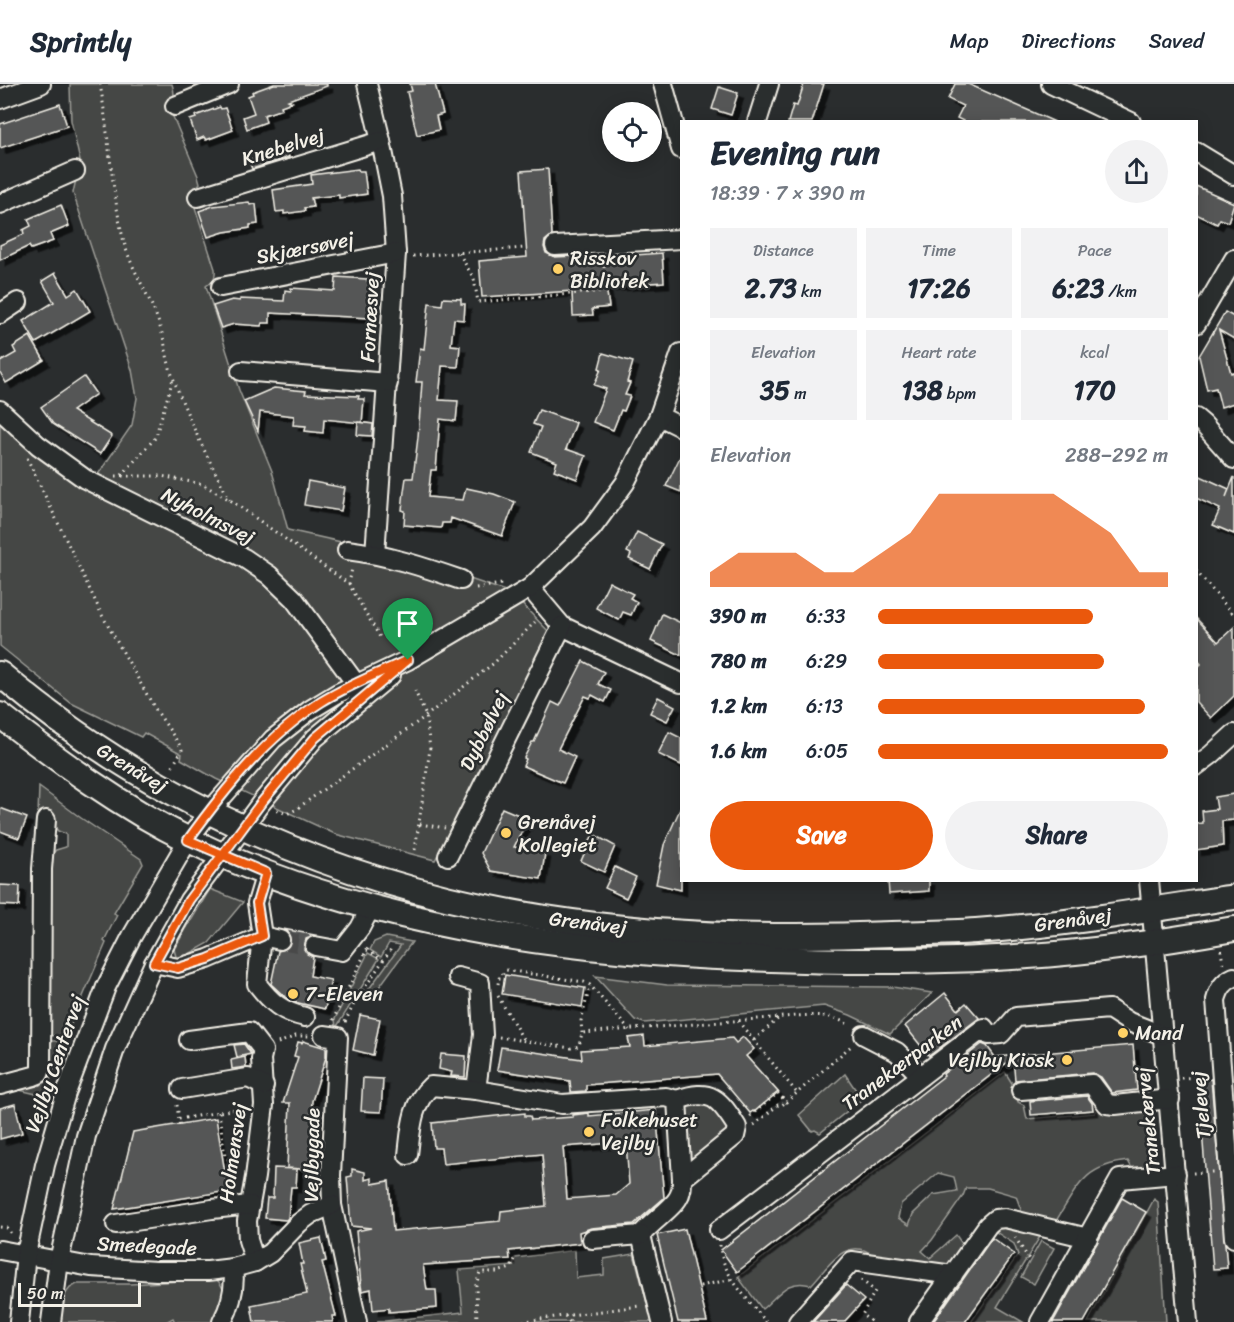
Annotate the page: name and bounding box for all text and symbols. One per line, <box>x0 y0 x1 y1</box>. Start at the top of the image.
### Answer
text: Sprintly <box>30 17 131 66</box>
text: Map <box>950 22 988 60</box>
text: Directions <box>1021 22 1116 60</box>
text: Saved <box>1149 22 1204 60</box>
map controls <box>602 102 662 162</box>
button: locate <box>602 102 662 162</box>
street label: Knebelvej <box>237 118 329 176</box>
text: Evening run <box>710 124 880 182</box>
button: share <box>1105 140 1168 203</box>
text: 18:39 · 7 × 390 m <box>710 176 865 211</box>
street label: Skjærsøvej <box>253 221 358 275</box>
text: Distance <box>753 236 814 265</box>
text: Time <box>922 236 956 265</box>
text: Pace <box>1078 236 1112 265</box>
place label: Risskov Bibliotek <box>570 241 650 299</box>
marker: Risskov Bibliotek <box>551 262 565 276</box>
text: 2.73 <box>745 265 797 311</box>
text: 17:26 <box>907 265 971 311</box>
text: 6:23 <box>1052 265 1104 311</box>
street label: Fornæsvej <box>350 270 390 363</box>
text: km <box>797 277 822 306</box>
text: /km <box>1104 277 1137 306</box>
text: Elevation <box>751 338 816 367</box>
text: Heart rate <box>901 338 977 367</box>
text: kcal <box>1080 338 1109 367</box>
text: 35 <box>760 367 790 413</box>
text: 138 <box>902 367 943 413</box>
text: 170 <box>1073 367 1116 413</box>
text: m <box>790 379 807 408</box>
text: bpm <box>943 379 976 408</box>
text: Elevation <box>710 438 791 473</box>
text: 288–292 m <box>1065 438 1168 473</box>
street label: Nyholmsvej <box>155 477 261 555</box>
pin <box>382 598 433 660</box>
text: 390 m <box>710 599 766 634</box>
text: 6:33 <box>806 599 845 634</box>
icon: arrive <box>391 607 424 640</box>
text: 780 m <box>710 644 767 679</box>
text: 6:29 <box>806 644 847 679</box>
street label: Dybbølvej <box>450 684 519 777</box>
text: 1.2 km <box>710 689 767 724</box>
text: 6:13 <box>806 689 843 724</box>
street label: Grenåvej <box>90 733 175 803</box>
text: 1.6 km <box>710 734 767 769</box>
text: 6:05 <box>806 734 848 769</box>
button: Save <box>710 801 933 870</box>
button: Share <box>945 801 1168 870</box>
place label: Grenåvej Kollegiet <box>518 805 597 863</box>
marker: Grenåvej Kollegiet <box>499 826 513 840</box>
street label: Grenåvej <box>1032 897 1114 943</box>
street label: Grenåvej <box>547 901 629 945</box>
place label: 7-Eleven <box>305 977 383 1012</box>
marker: 7-Eleven <box>286 987 300 1001</box>
street label: Vejlby Centervej <box>15 989 95 1138</box>
street label: Tranekærparken <box>834 1005 970 1120</box>
place label: Mand <box>1135 1016 1184 1051</box>
marker: Mand <box>1116 1026 1130 1040</box>
place label: Vejlby Kiosk <box>948 1043 1055 1078</box>
marker: Vejlby Kiosk <box>1060 1053 1074 1067</box>
street label: Tranekærvej <box>1125 1064 1171 1177</box>
street label: Tjelevej <box>1181 1069 1221 1141</box>
street label: Holmensvej <box>209 1100 257 1205</box>
place label: Folkehuset Vejlby <box>601 1103 698 1161</box>
street label: Vejlbygade <box>294 1107 330 1202</box>
marker: Folkehuset Vejlby <box>582 1125 596 1139</box>
street label: Smedegade <box>96 1226 198 1266</box>
text: 50 m <box>27 1279 63 1308</box>
scale bar <box>18 1280 141 1308</box>

